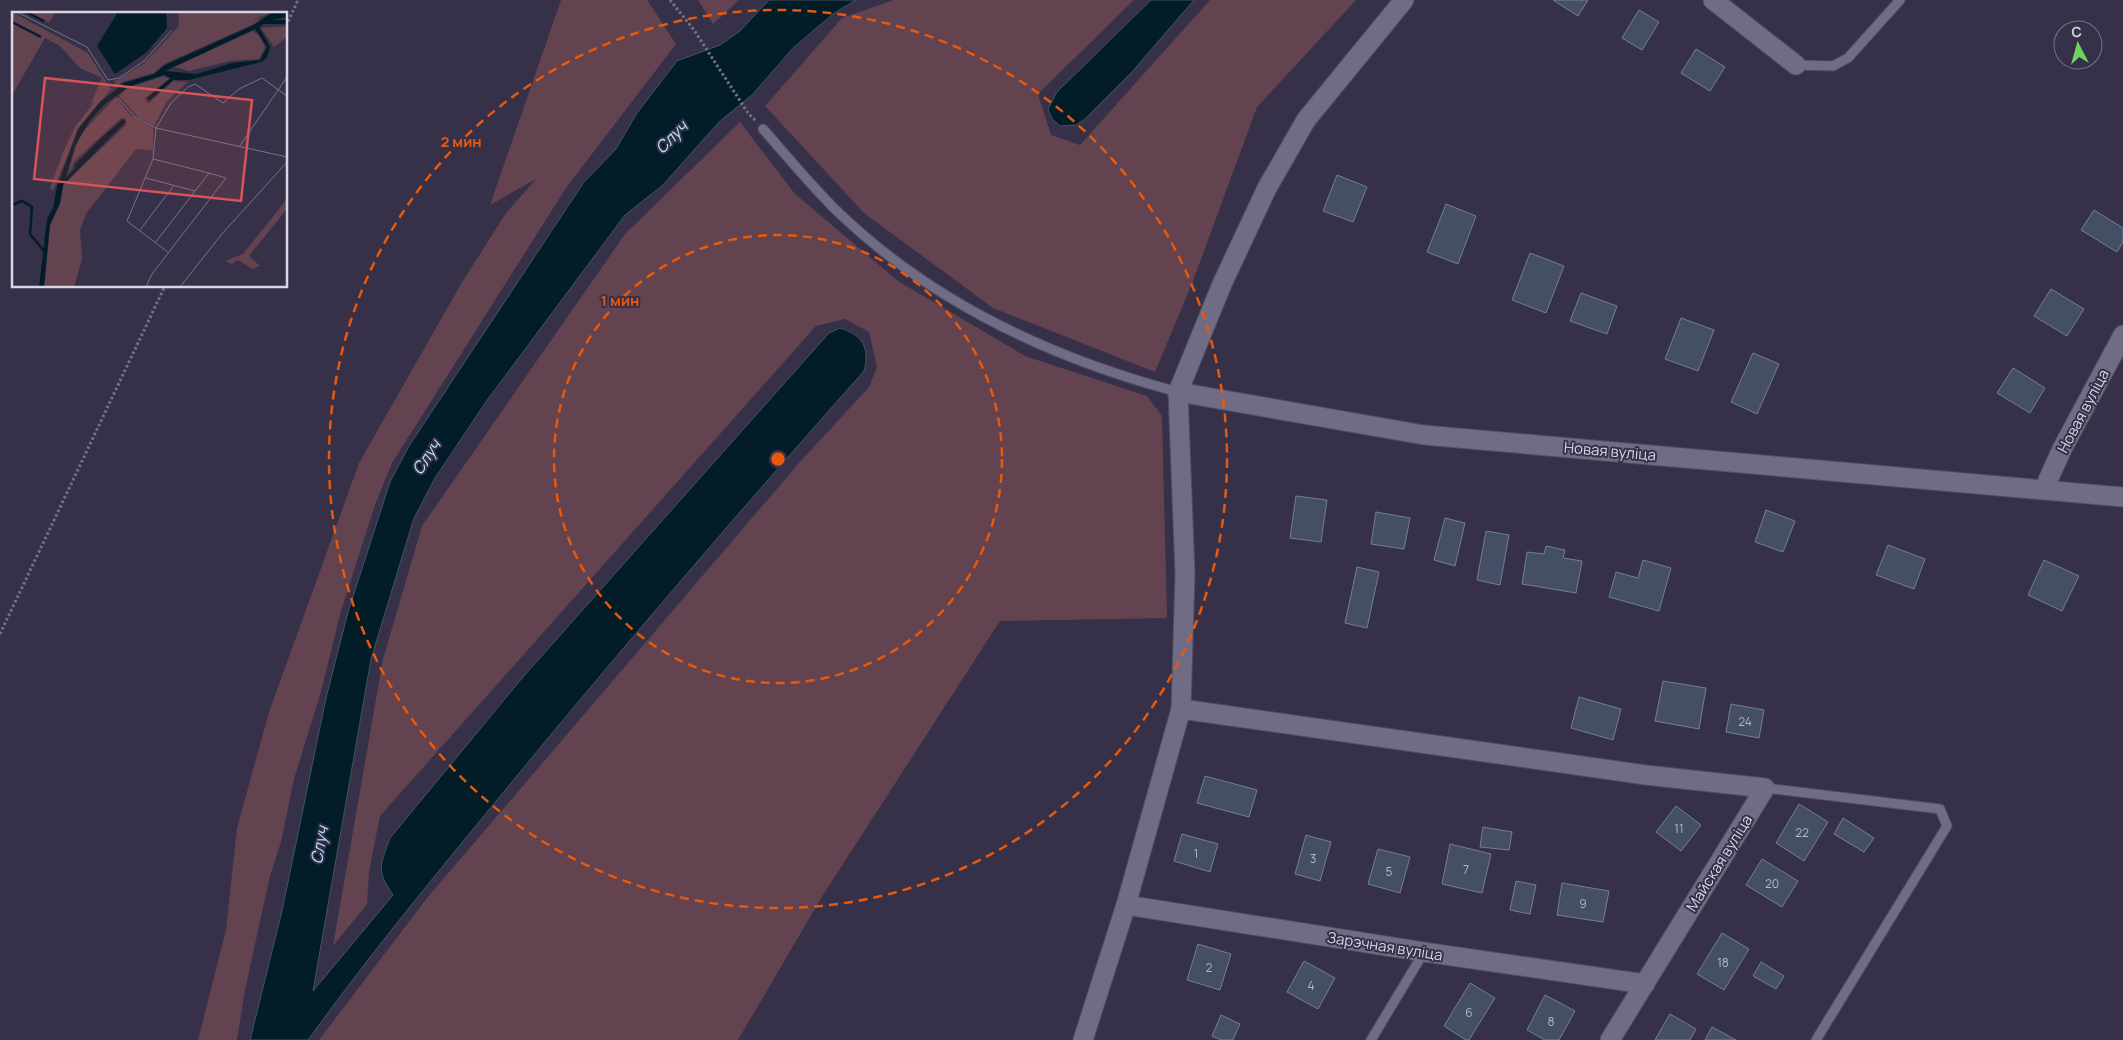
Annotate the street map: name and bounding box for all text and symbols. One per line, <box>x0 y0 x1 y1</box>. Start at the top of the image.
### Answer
inset map <box>12 12 288 288</box>
north arrow <box>2053 20 2103 70</box>
text: С <box>2070 22 2083 42</box>
water label: Случ <box>650 115 693 158</box>
text: 2 мин <box>440 131 482 152</box>
text: 1 мин <box>601 290 639 311</box>
street label: Новая вуліца <box>2052 365 2114 457</box>
water label: Случ <box>406 434 446 479</box>
street label: Новая вуліца <box>1563 437 1657 465</box>
centre of rings <box>769 450 787 468</box>
house number: 24 <box>1738 713 1752 730</box>
street label: Майская вуліца <box>1681 811 1757 915</box>
house number: 11 <box>1674 820 1684 837</box>
water label: Случ <box>305 823 333 866</box>
house number: 22 <box>1795 824 1809 841</box>
house number: 1 <box>1194 845 1198 862</box>
house number: 3 <box>1310 850 1316 867</box>
house number: 7 <box>1463 861 1469 878</box>
house number: 5 <box>1386 863 1393 880</box>
house number: 20 <box>1765 875 1779 892</box>
house number: 9 <box>1579 895 1587 912</box>
street label: Зарэчная вуліца <box>1326 927 1444 965</box>
house number: 18 <box>1717 954 1729 971</box>
house number: 2 <box>1206 959 1213 976</box>
house number: 4 <box>1307 977 1315 994</box>
house number: 6 <box>1465 1004 1473 1021</box>
house number: 8 <box>1548 1013 1555 1030</box>

